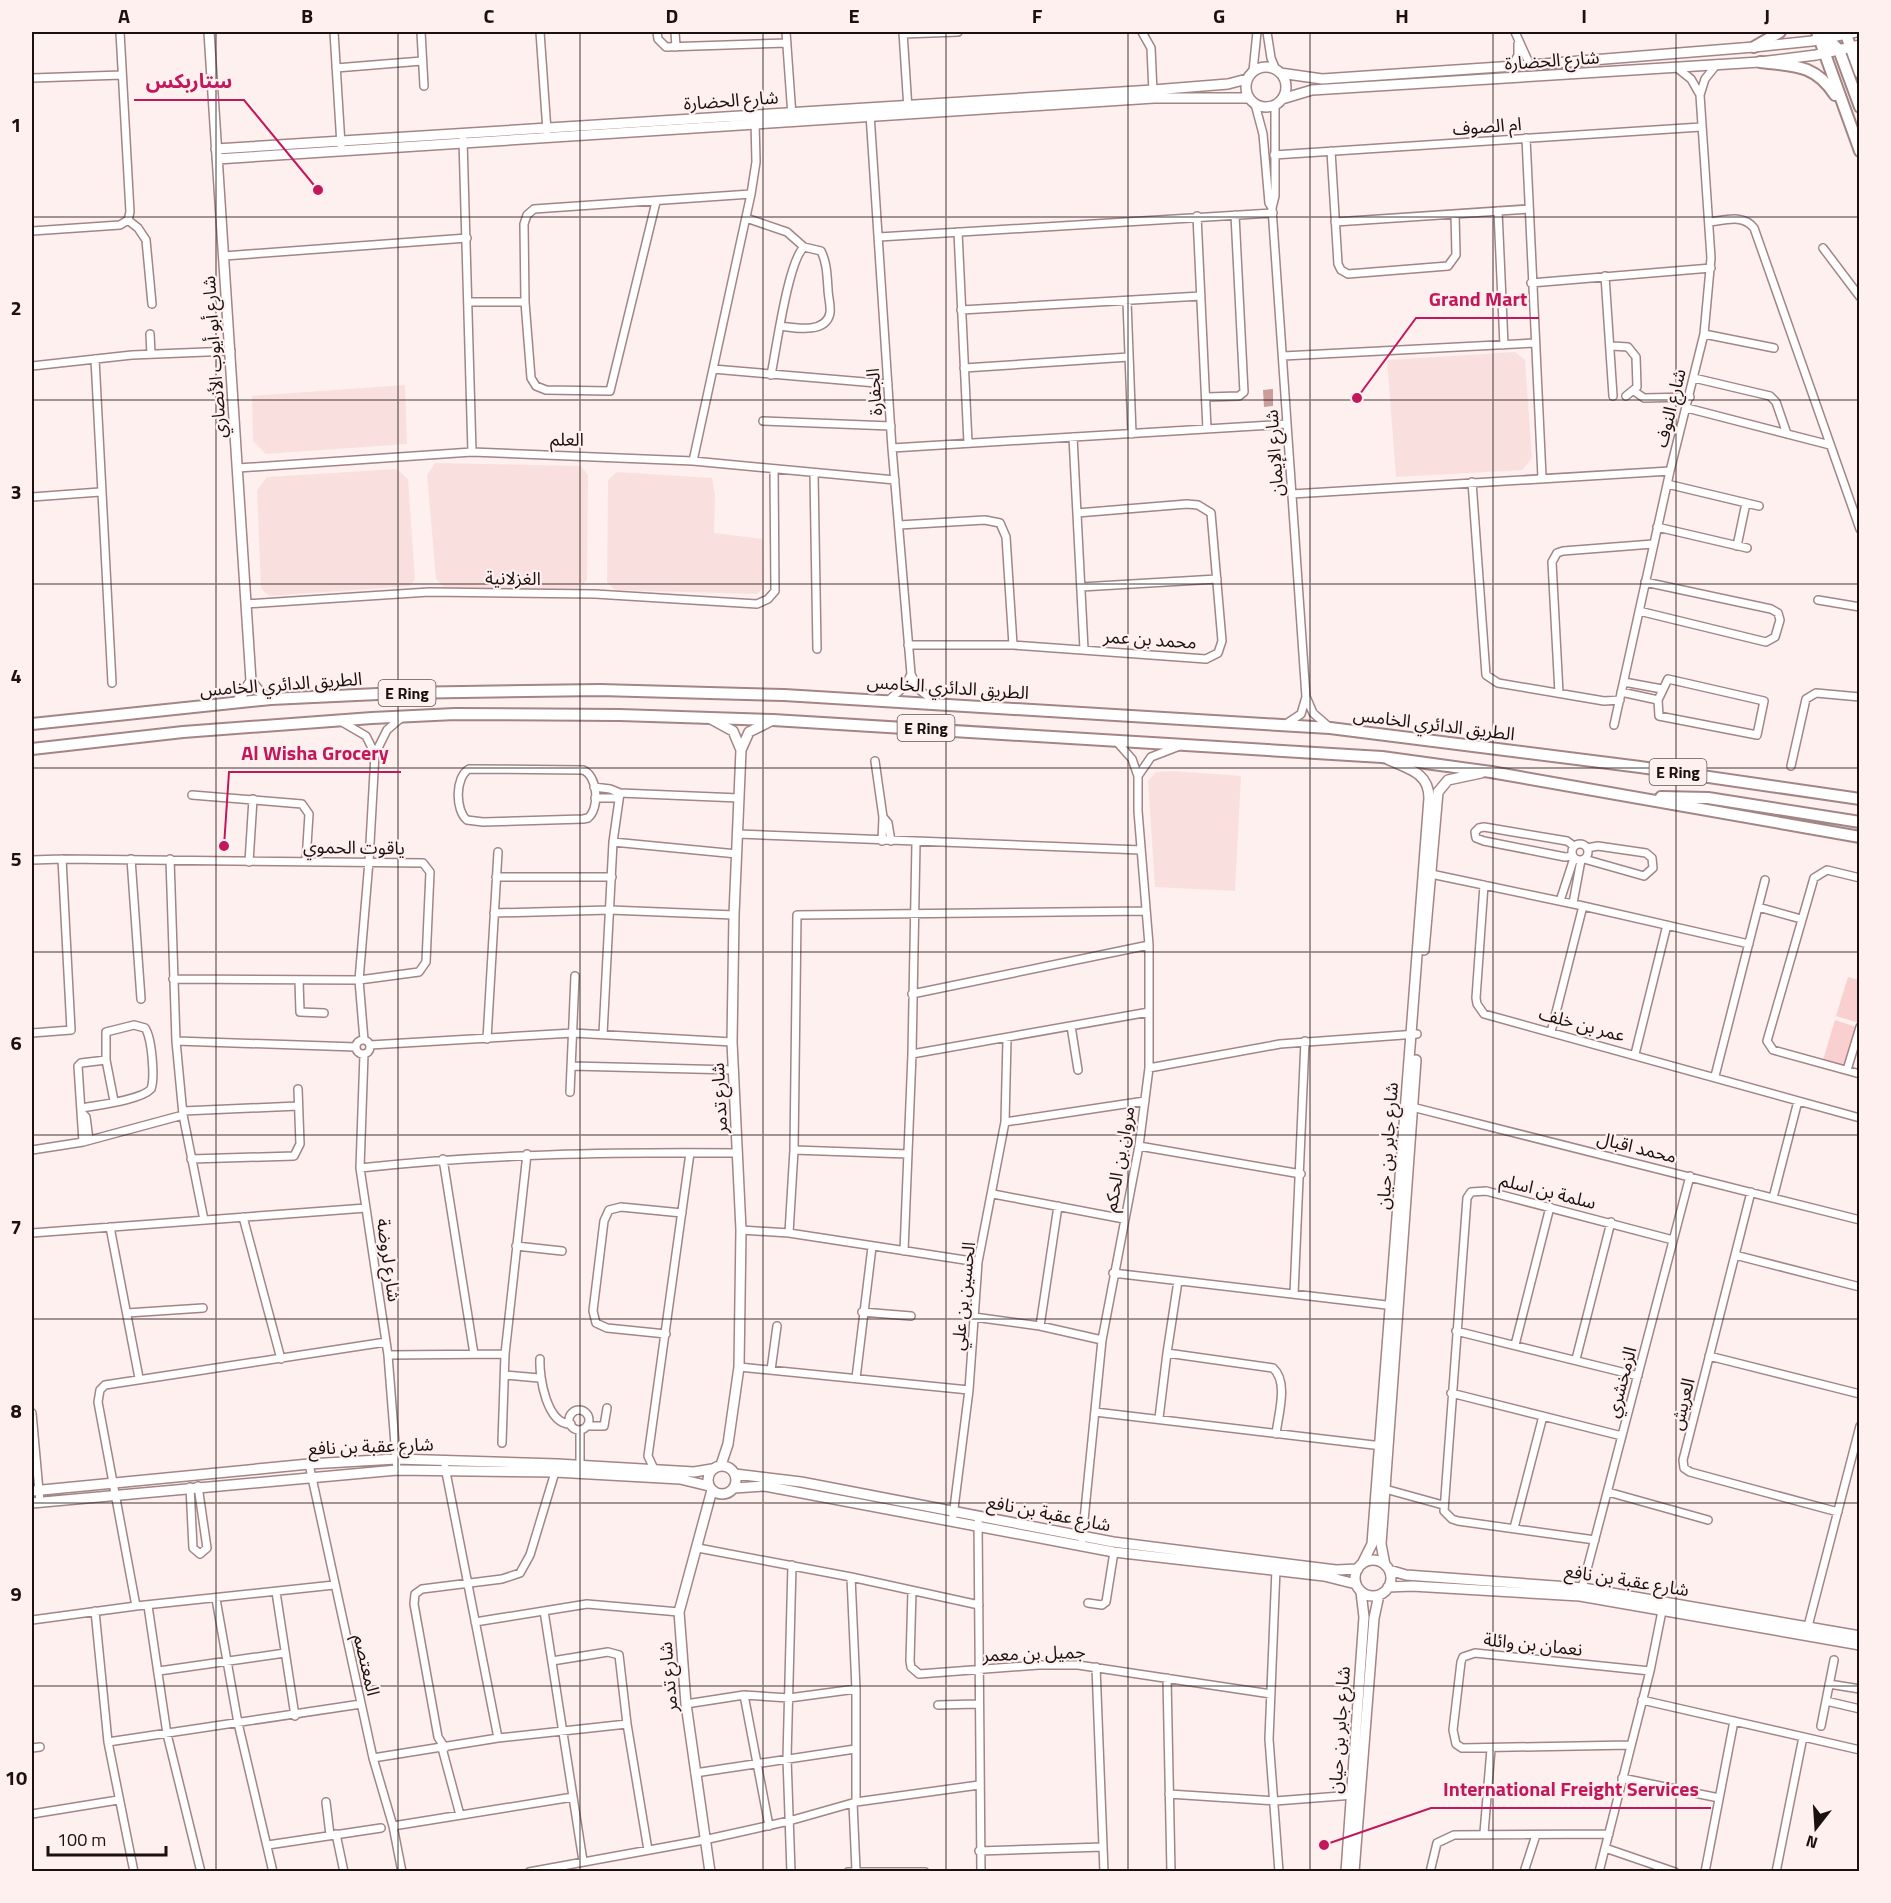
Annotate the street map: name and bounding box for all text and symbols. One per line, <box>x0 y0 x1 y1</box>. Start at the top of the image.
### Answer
text: A <box>118 0 130 31</box>
text: B <box>301 0 313 31</box>
text: C <box>484 0 495 31</box>
text: D <box>666 0 678 31</box>
text: E <box>848 0 860 31</box>
text: F <box>1032 0 1043 31</box>
text: G <box>1213 0 1225 31</box>
text: H <box>1395 0 1409 31</box>
text: I <box>1581 0 1587 31</box>
text: J <box>1764 0 1770 31</box>
street label: شارع الحضارة <box>1504 43 1600 78</box>
callout: ستاربكس <box>134 62 244 100</box>
text: ستاربكس <box>146 65 232 96</box>
street label: شارع الحضارة <box>683 83 779 118</box>
text: 1 <box>10 109 22 140</box>
street label: ام الصوف <box>1452 110 1523 143</box>
street label: شارع أبو أيوب الأنصاري <box>195 275 234 439</box>
callout: Grand Mart <box>1416 280 1539 318</box>
text: Grand Mart <box>1429 283 1527 314</box>
text: 2 <box>10 292 22 323</box>
street label: شارع النوف <box>1647 366 1694 451</box>
street label: الجفارة <box>859 367 889 417</box>
street label: شارع الإيمان <box>1257 409 1292 497</box>
street label: العلم <box>550 425 584 453</box>
text: 3 <box>10 476 22 507</box>
street label: الغزلانية <box>485 564 541 592</box>
street label: محمد بن عمر <box>1101 622 1198 656</box>
text: 4 <box>10 660 22 691</box>
street label: الطريق الدائري الخامس <box>199 665 363 703</box>
street label: الطريق الدائري الخامس <box>866 668 1030 706</box>
road number: E Ring <box>378 680 436 706</box>
street label: الطريق الدائري الخامس <box>1352 701 1516 747</box>
road number: E Ring <box>898 715 954 741</box>
callout: Al Wisha Grocery <box>229 734 401 772</box>
text: Al Wisha Grocery <box>241 737 389 768</box>
road number: E Ring <box>1650 759 1706 785</box>
street label: ياقوت الحموي <box>303 833 405 862</box>
text: 5 <box>10 843 22 874</box>
street label: عمر بن خلف <box>1536 1000 1628 1048</box>
text: 6 <box>10 1027 22 1058</box>
street label: شارع تدمر <box>704 1062 735 1135</box>
street label: شارع جابر بن حيان <box>1369 1081 1406 1211</box>
street label: مروان بن الحكم <box>1096 1104 1142 1214</box>
street label: محمد اقبال <box>1594 1124 1680 1170</box>
street label: سلمة بن اسلم <box>1497 1166 1599 1216</box>
text: 7 <box>10 1211 22 1242</box>
street label: شارع لروضة <box>369 1217 408 1304</box>
street label: الحسين بن علي <box>944 1240 982 1352</box>
street label: الزمخشري <box>1599 1344 1644 1421</box>
street label: العريش <box>1662 1375 1702 1433</box>
text: 8 <box>10 1395 22 1426</box>
street label: شارع عقبة بن نافع <box>308 1430 434 1463</box>
street label: شارع عقبة بن نافع <box>985 1488 1113 1539</box>
street label: شارع عقبة بن نافع <box>1563 1557 1691 1604</box>
text: 9 <box>10 1578 22 1609</box>
street label: نعمان بن وائلة <box>1482 1625 1584 1663</box>
street label: المعتصم <box>347 1631 387 1699</box>
street label: جميل بن معمر <box>981 1638 1086 1668</box>
street label: شارع تدمر <box>651 1641 686 1714</box>
street label: شارع جابر بن حيان <box>1321 1665 1358 1795</box>
text: 10 <box>5 1762 27 1793</box>
callout: International Freight Services <box>1431 1770 1711 1808</box>
text: International Freight Services <box>1443 1773 1699 1804</box>
north arrow <box>1786 1798 1846 1858</box>
scale bar <box>48 1819 166 1857</box>
text: 100 m <box>57 1826 106 1853</box>
text: N <box>1803 1829 1820 1855</box>

